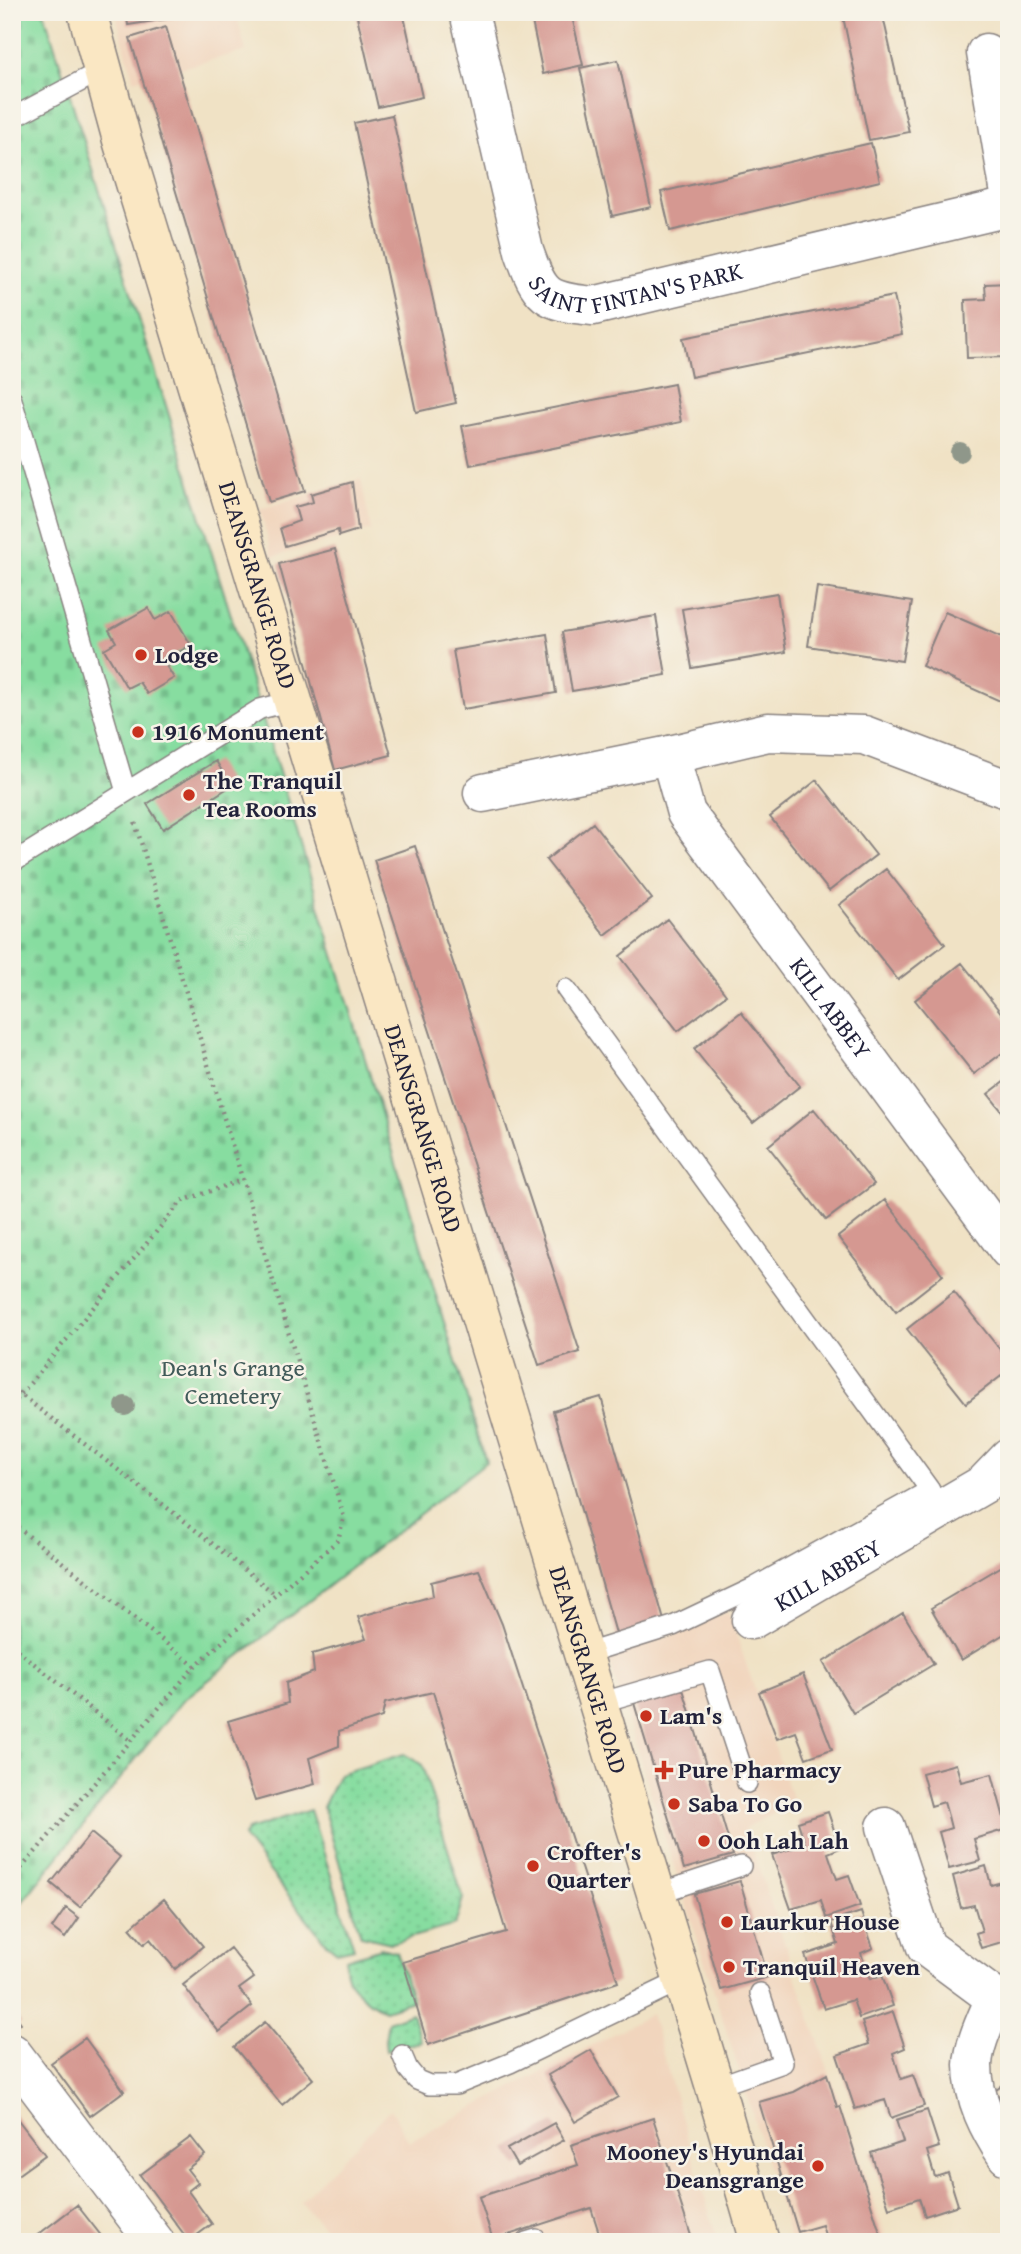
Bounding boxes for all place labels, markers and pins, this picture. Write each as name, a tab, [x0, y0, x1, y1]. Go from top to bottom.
place label: Lodge	[155, 637, 219, 672]
marker: Lodge	[133, 647, 149, 663]
place label: 1916 Monument	[152, 714, 324, 749]
marker: 1916 Monument	[130, 724, 146, 740]
place label: The Tranquil Tea Rooms	[203, 763, 342, 826]
marker: The Tranquil Tea Rooms	[181, 787, 197, 803]
place label: Lam's	[660, 1698, 722, 1733]
marker: Lam's	[638, 1708, 654, 1724]
place label: Pure Pharmacy	[678, 1752, 842, 1787]
marker: Pure Pharmacy	[656, 1762, 672, 1778]
place label: Saba To Go	[688, 1786, 802, 1821]
marker: Saba To Go	[666, 1796, 682, 1812]
place label: Ooh Lah Lah	[718, 1823, 849, 1858]
marker: Ooh Lah Lah	[696, 1833, 712, 1849]
place label: Crofter's Quarter	[547, 1834, 641, 1897]
marker: Crofter's Quarter	[525, 1858, 541, 1874]
place label: Laurkur House	[741, 1904, 900, 1939]
marker: Laurkur House	[719, 1914, 735, 1930]
place label: Tranquil Heaven	[743, 1949, 920, 1984]
marker: Tranquil Heaven	[721, 1959, 737, 1975]
place label: Mooney's Hyundai Deansgrange	[607, 2134, 804, 2197]
marker: Mooney's Hyundai Deansgrange	[810, 2158, 826, 2174]

